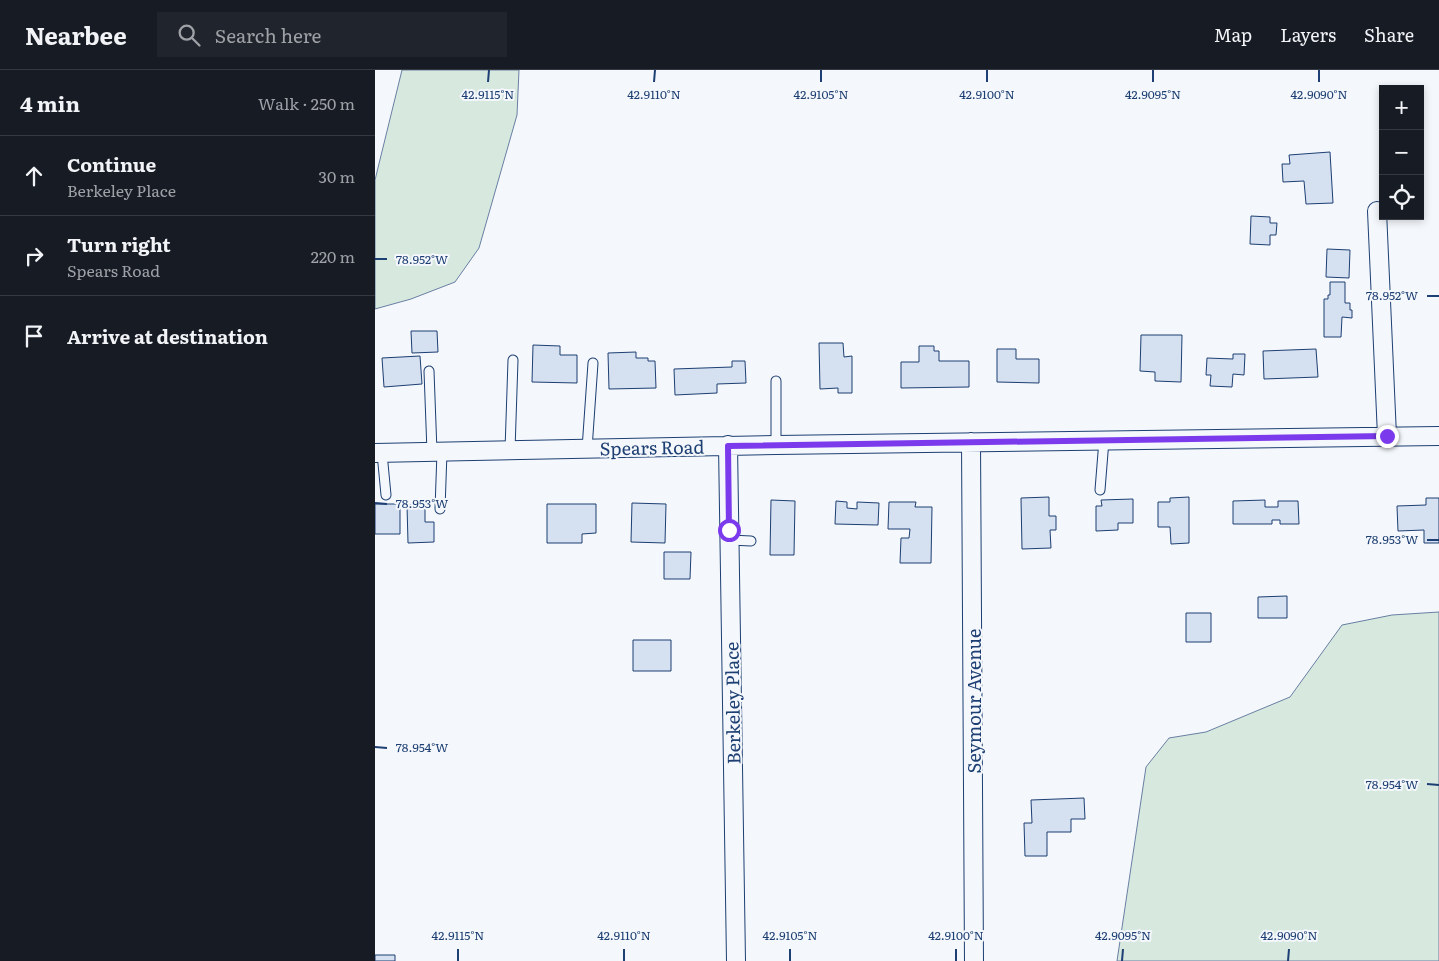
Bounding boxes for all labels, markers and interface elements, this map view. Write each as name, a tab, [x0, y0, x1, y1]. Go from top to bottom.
search box	[157, 12, 507, 57]
text: Nearbee	[25, 17, 127, 52]
icon: search	[175, 21, 203, 49]
text: Search here	[215, 21, 321, 49]
text: Map	[1214, 21, 1252, 48]
text: Layers	[1280, 21, 1336, 48]
text: Share	[1364, 21, 1414, 48]
text: 42.9115°N	[462, 85, 514, 103]
text: 42.9110°N	[627, 85, 681, 103]
text: 42.9105°N	[794, 85, 848, 103]
text: 42.9100°N	[959, 85, 1015, 103]
text: 42.9095°N	[1125, 85, 1181, 103]
text: 42.9090°N	[1290, 85, 1348, 103]
map controls	[1379, 85, 1424, 220]
button: +	[1379, 85, 1424, 130]
text: 4 min	[20, 87, 80, 118]
text: Walk · 250 m	[258, 91, 355, 115]
button: −	[1379, 130, 1424, 175]
text: Continue	[67, 150, 156, 178]
icon: ahead	[20, 162, 48, 190]
text: 30 m	[318, 164, 355, 188]
button: locate	[1379, 175, 1424, 220]
text: Berkeley Place	[67, 178, 176, 202]
text: Turn right	[67, 230, 171, 258]
icon: right	[20, 242, 48, 270]
text: 220 m	[311, 244, 355, 268]
text: 78.952°W	[396, 250, 448, 268]
text: Spears Road	[67, 258, 160, 282]
text: 78.952°W	[1366, 286, 1418, 304]
icon: arrive	[20, 322, 48, 350]
text: Arrive at destination	[67, 322, 268, 350]
route end	[1376, 425, 1399, 448]
street label: Spears Road	[599, 433, 705, 461]
text: 78.953°W	[396, 494, 448, 512]
route start	[718, 519, 741, 542]
text: 78.953°W	[1366, 530, 1418, 548]
street label: Seymour Avenue	[960, 629, 987, 773]
street label: Berkeley Place	[717, 641, 747, 765]
text: 78.954°W	[396, 738, 448, 756]
text: 78.954°W	[1366, 775, 1418, 793]
text: 42.9115°N	[432, 926, 484, 944]
text: 42.9110°N	[597, 926, 651, 944]
text: 42.9105°N	[763, 926, 817, 944]
text: 42.9100°N	[928, 926, 984, 944]
text: 42.9095°N	[1095, 926, 1151, 944]
text: 42.9090°N	[1260, 926, 1318, 944]

